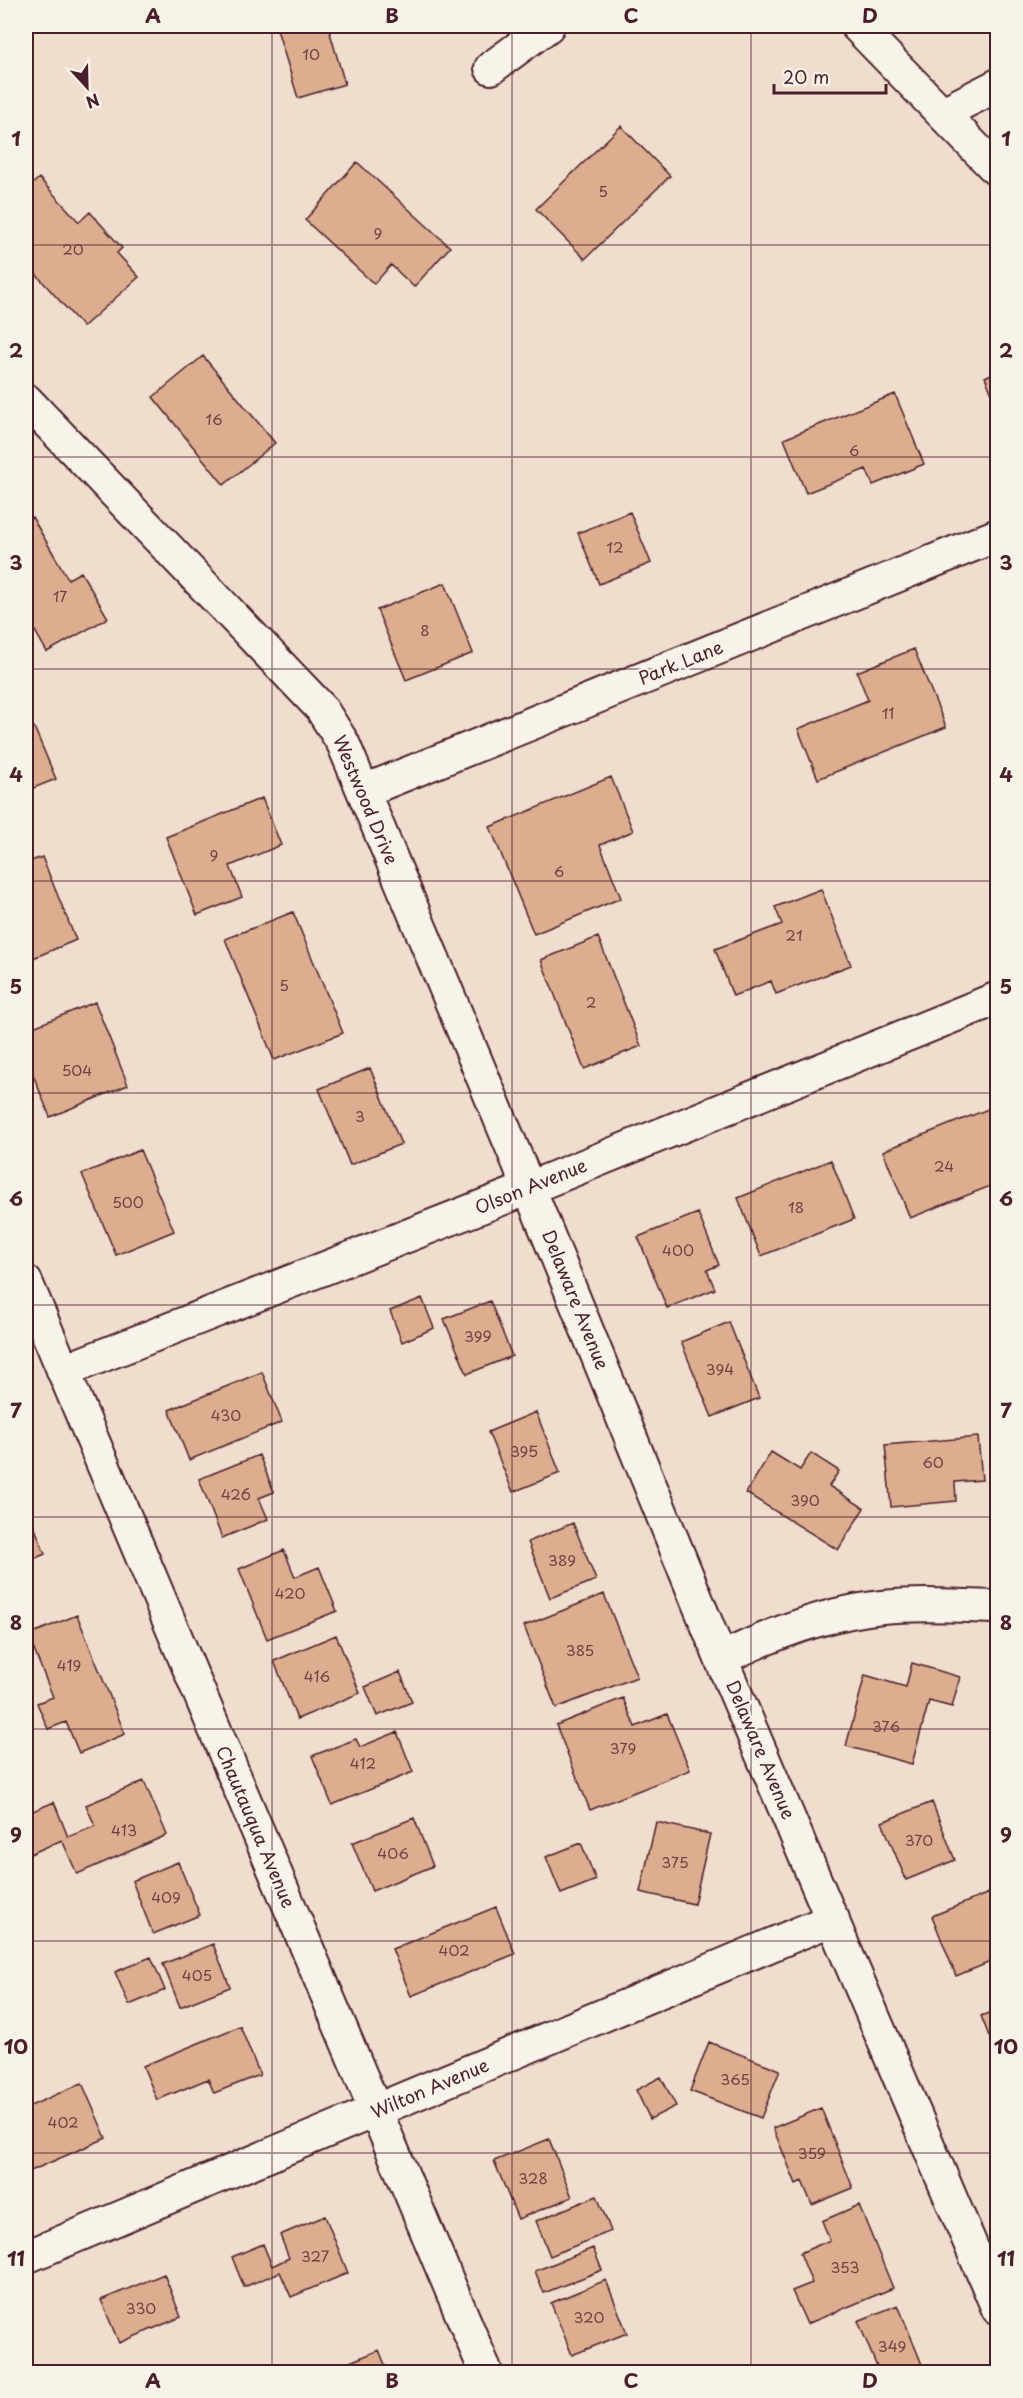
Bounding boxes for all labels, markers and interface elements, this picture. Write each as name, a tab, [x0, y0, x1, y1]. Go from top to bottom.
text: A	[145, 0, 161, 30]
text: B	[385, 0, 399, 30]
text: C	[623, 0, 639, 30]
text: D	[862, 0, 878, 30]
house number: 10	[302, 42, 320, 65]
north arrow	[57, 57, 117, 117]
scale bar	[774, 57, 886, 95]
text: 20 m	[783, 63, 829, 90]
text: N	[83, 88, 103, 115]
text: 1	[11, 123, 21, 153]
text: 1	[1001, 123, 1011, 153]
house number: 5	[598, 179, 608, 202]
house number: 9	[374, 221, 382, 244]
house number: 20	[62, 237, 84, 260]
text: 2	[9, 335, 23, 365]
text: 2	[999, 335, 1013, 365]
house number: 16	[205, 407, 223, 430]
house number: 6	[849, 438, 859, 461]
house number: 12	[606, 535, 624, 558]
text: 3	[9, 547, 23, 577]
text: 3	[999, 547, 1013, 577]
house number: 17	[53, 584, 67, 607]
house number: 8	[420, 618, 430, 641]
street label: Park Lane	[634, 632, 727, 691]
house number: 11	[882, 701, 894, 724]
street label: Westwood Drive	[327, 730, 406, 868]
text: 4	[9, 759, 23, 789]
text: 4	[999, 759, 1013, 789]
house number: 9	[210, 843, 218, 866]
house number: 6	[554, 859, 564, 882]
house number: 21	[785, 923, 803, 946]
text: 5	[10, 971, 22, 1001]
text: 5	[1000, 971, 1012, 1001]
house number: 5	[279, 973, 289, 996]
house number: 2	[586, 990, 596, 1013]
house number: 504	[62, 1058, 92, 1081]
house number: 3	[355, 1104, 365, 1127]
street label: Olson Avenue	[470, 1151, 591, 1220]
house number: 24	[934, 1154, 954, 1177]
text: 6	[9, 1183, 23, 1213]
text: 6	[999, 1183, 1013, 1213]
house number: 500	[112, 1190, 144, 1213]
house number: 18	[788, 1195, 804, 1218]
street label: Delaware Avenue	[536, 1226, 617, 1374]
house number: 400	[662, 1238, 694, 1261]
house number: 399	[464, 1324, 492, 1347]
house number: 394	[706, 1357, 734, 1380]
text: 7	[10, 1395, 22, 1425]
text: 7	[1000, 1395, 1012, 1425]
house number: 430	[211, 1403, 241, 1426]
house number: 395	[510, 1439, 538, 1462]
house number: 60	[922, 1450, 944, 1473]
house number: 426	[221, 1482, 251, 1505]
house number: 390	[790, 1488, 820, 1511]
house number: 389	[548, 1548, 576, 1571]
house number: 420	[275, 1581, 305, 1604]
text: 8	[10, 1607, 22, 1637]
text: 8	[1000, 1607, 1012, 1637]
house number: 385	[566, 1638, 594, 1661]
house number: 419	[57, 1653, 81, 1676]
house number: 416	[304, 1664, 330, 1687]
street label: Delaware Avenue	[720, 1676, 803, 1823]
house number: 376	[872, 1714, 900, 1737]
house number: 379	[610, 1736, 636, 1759]
street label: Chautauqua Avenue	[210, 1741, 303, 1912]
house number: 412	[350, 1751, 376, 1774]
house number: 413	[111, 1818, 137, 1841]
text: 9	[10, 1819, 22, 1849]
text: 9	[1000, 1819, 1012, 1849]
house number: 370	[905, 1828, 933, 1851]
house number: 406	[377, 1841, 409, 1864]
house number: 375	[661, 1850, 689, 1873]
house number: 409	[151, 1885, 181, 1908]
house number: 402	[438, 1938, 470, 1961]
house number: 405	[182, 1963, 212, 1986]
text: 10	[4, 2031, 28, 2061]
text: 10	[994, 2031, 1018, 2061]
street label: Wilton Avenue	[366, 2051, 493, 2125]
house number: 365	[720, 2067, 750, 2090]
house number: 402	[47, 2110, 79, 2133]
house number: 359	[798, 2141, 826, 2164]
house number: 328	[518, 2166, 548, 2189]
text: 11	[7, 2243, 25, 2273]
text: 11	[997, 2243, 1015, 2273]
house number: 327	[301, 2244, 330, 2267]
house number: 353	[830, 2255, 860, 2278]
house number: 330	[126, 2296, 156, 2319]
house number: 320	[574, 2305, 605, 2328]
house number: 349	[878, 2334, 906, 2357]
text: A	[145, 2365, 161, 2395]
text: B	[385, 2365, 399, 2395]
text: C	[623, 2365, 639, 2395]
text: D	[862, 2365, 878, 2395]

